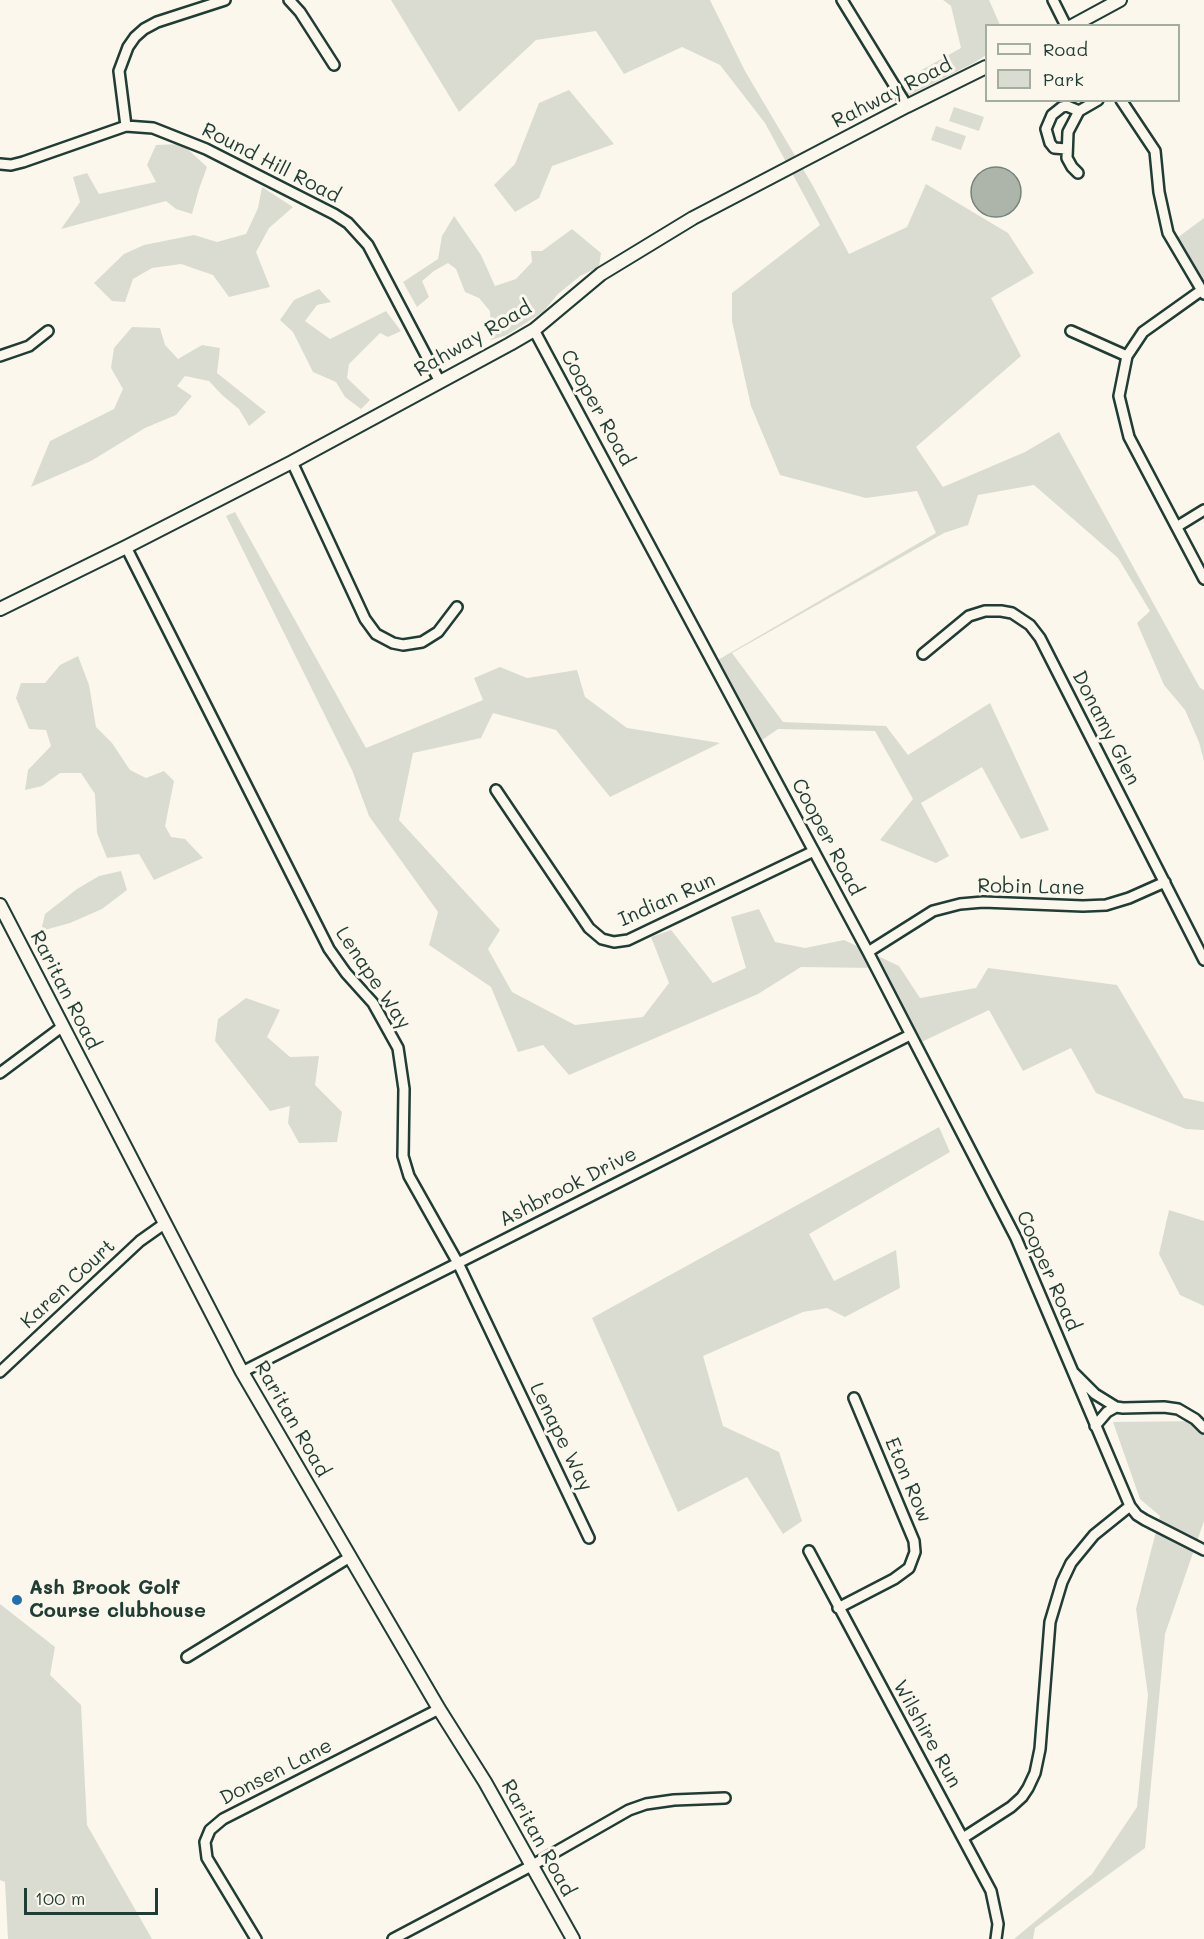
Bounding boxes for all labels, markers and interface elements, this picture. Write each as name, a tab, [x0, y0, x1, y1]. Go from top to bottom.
legend	[985, 24, 1180, 102]
text: Road	[1043, 37, 1088, 61]
street label: Rahway Road	[828, 53, 956, 133]
text: Park	[1043, 67, 1084, 91]
street label: Round Hill Road	[198, 118, 344, 208]
street label: Rahway Road	[410, 296, 536, 382]
street label: Cooper Road	[555, 346, 639, 470]
street label: Donamy Glen	[1067, 667, 1145, 789]
street label: Cooper Road	[786, 774, 868, 900]
street label: Indian Run	[615, 868, 719, 932]
street label: Robin Lane	[977, 874, 1085, 900]
street label: Lenape Way	[330, 922, 416, 1034]
street label: Raritan Road	[25, 927, 105, 1053]
street label: Ashbrook Drive	[495, 1142, 641, 1232]
street label: Cooper Road	[1011, 1207, 1085, 1335]
street label: Karen Court	[16, 1234, 120, 1334]
street label: Raritan Road	[249, 1357, 335, 1481]
street label: Lenape Way	[524, 1379, 598, 1495]
street label: Eton Row	[879, 1434, 937, 1526]
place label: Ash Brook Golf Course clubhouse	[29, 1576, 206, 1623]
marker: Ash Brook Golf Course clubhouse	[10, 1593, 24, 1607]
street label: Wilshire Run	[888, 1676, 966, 1792]
street label: Donsen Lane	[216, 1733, 336, 1811]
street label: Raritan Road	[496, 1775, 580, 1901]
scale bar	[27, 1876, 160, 1914]
text: 100 m	[35, 1886, 85, 1910]

